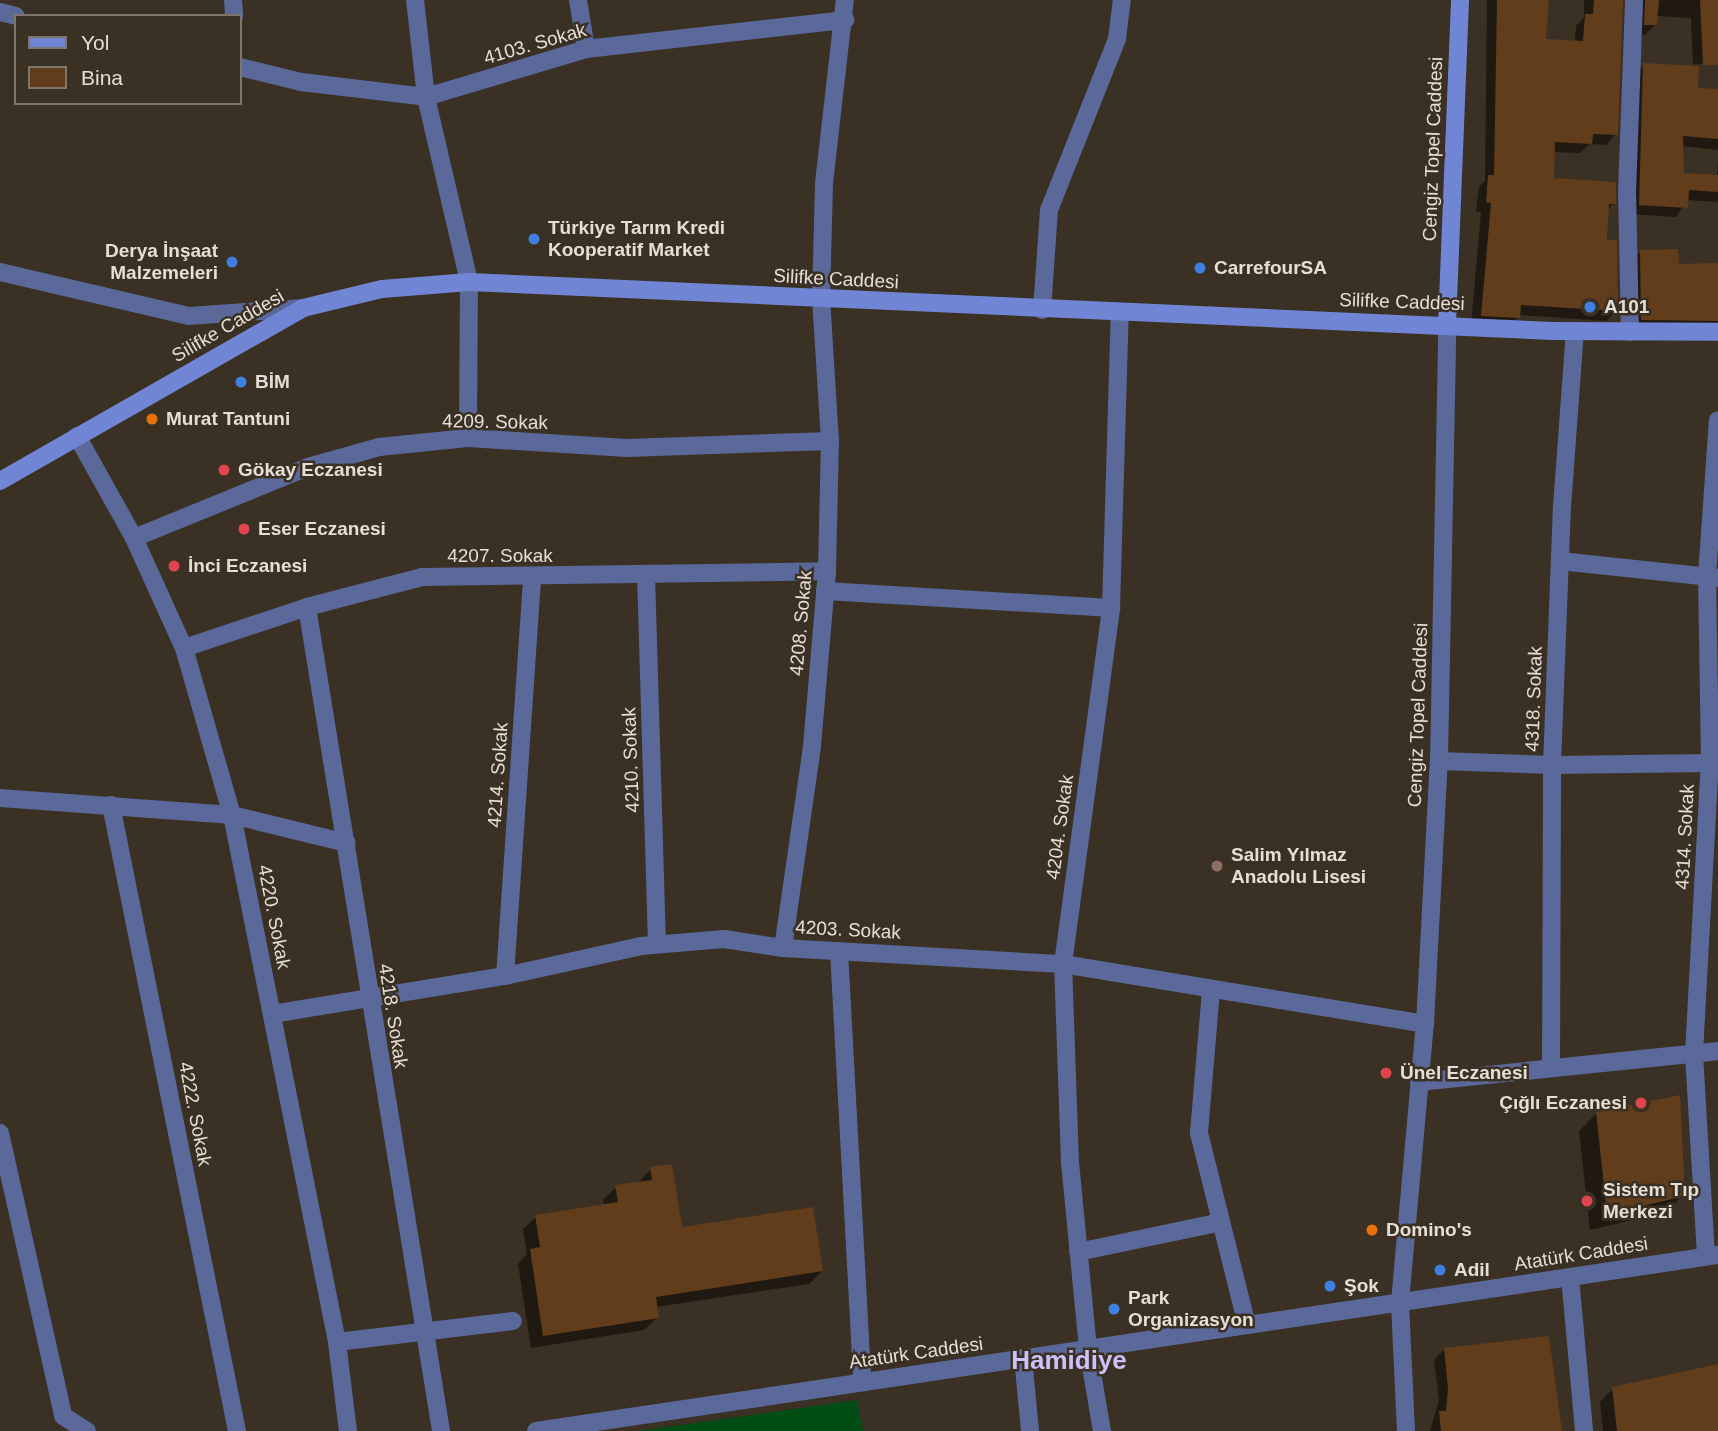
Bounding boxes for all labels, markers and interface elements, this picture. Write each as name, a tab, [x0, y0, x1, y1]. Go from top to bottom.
legend	[14, 14, 242, 105]
street label: 4103. Sokak	[481, 18, 589, 70]
text: Yol	[81, 31, 109, 54]
street label: Cengiz Topel Caddesi	[1418, 56, 1448, 242]
text: Bina	[81, 66, 123, 89]
place label: Türkiye Tarım Kredi Kooperatif Market	[548, 217, 725, 261]
marker: Türkiye Tarım Kredi Kooperatif Market	[526, 231, 542, 247]
place label: Derya İnşaat Malzemeleri	[105, 240, 218, 284]
marker: Derya İnşaat Malzemeleri	[224, 254, 240, 270]
place label: CarrefourSA	[1214, 257, 1327, 279]
marker: CarrefourSA	[1192, 260, 1208, 276]
street label: Silifke Caddesi	[773, 264, 899, 294]
street label: Silifke Caddesi	[168, 285, 288, 367]
street label: Silifke Caddesi	[1339, 288, 1465, 316]
place label: A101	[1604, 296, 1649, 318]
marker: A101	[1582, 299, 1598, 315]
place label: BİM	[255, 371, 290, 393]
marker: BİM	[233, 374, 249, 390]
place label: Murat Tantuni	[166, 408, 290, 430]
street label: 4209. Sokak	[442, 410, 548, 434]
marker: Murat Tantuni	[144, 411, 160, 427]
place label: Gökay Eczanesi	[238, 459, 383, 481]
marker: Gökay Eczanesi	[216, 462, 232, 478]
place label: Eser Eczanesi	[258, 518, 386, 540]
marker: Eser Eczanesi	[236, 521, 252, 537]
street label: 4207. Sokak	[447, 545, 553, 567]
place label: İnci Eczanesi	[188, 555, 307, 577]
marker: İnci Eczanesi	[166, 558, 182, 574]
street label: 4208. Sokak	[785, 569, 817, 677]
street label: Cengiz Topel Caddesi	[1403, 622, 1433, 808]
street label: 4318. Sokak	[1521, 646, 1547, 752]
street label: 4210. Sokak	[618, 707, 644, 813]
street label: 4214. Sokak	[483, 722, 513, 828]
street label: 4204. Sokak	[1041, 773, 1079, 881]
street label: 4314. Sokak	[1671, 784, 1699, 890]
place label: Salim Yılmaz Anadolu Lisesi	[1231, 844, 1366, 888]
marker: Salim Yılmaz Anadolu Lisesi	[1209, 858, 1225, 874]
street label: 4220. Sokak	[253, 863, 295, 971]
street label: 4203. Sokak	[795, 916, 901, 944]
street label: 4218. Sokak	[373, 962, 413, 1070]
street label: 4222. Sokak	[174, 1060, 216, 1168]
place label: Ünel Eczanesi	[1400, 1062, 1528, 1084]
marker: Ünel Eczanesi	[1378, 1065, 1394, 1081]
place label: Çığlı Eczanesi	[1499, 1092, 1627, 1114]
marker: Çığlı Eczanesi	[1633, 1095, 1649, 1111]
place label: Sistem Tıp Merkezi	[1603, 1179, 1699, 1223]
marker: Sistem Tıp Merkezi	[1577, 1191, 1597, 1211]
place label: Domino's	[1386, 1219, 1472, 1241]
marker: Domino's	[1364, 1222, 1380, 1238]
street label: Atatürk Caddesi	[1512, 1232, 1650, 1276]
place label: Adil	[1454, 1259, 1490, 1281]
marker: Adil	[1432, 1262, 1448, 1278]
place label: Şok	[1344, 1275, 1379, 1297]
marker: Şok	[1322, 1278, 1338, 1294]
place label: Park Organizasyon	[1128, 1287, 1254, 1331]
marker: Park Organizasyon	[1106, 1301, 1122, 1317]
street label: Atatürk Caddesi	[847, 1332, 985, 1374]
district label: Hamidiye	[1011, 1345, 1127, 1377]

